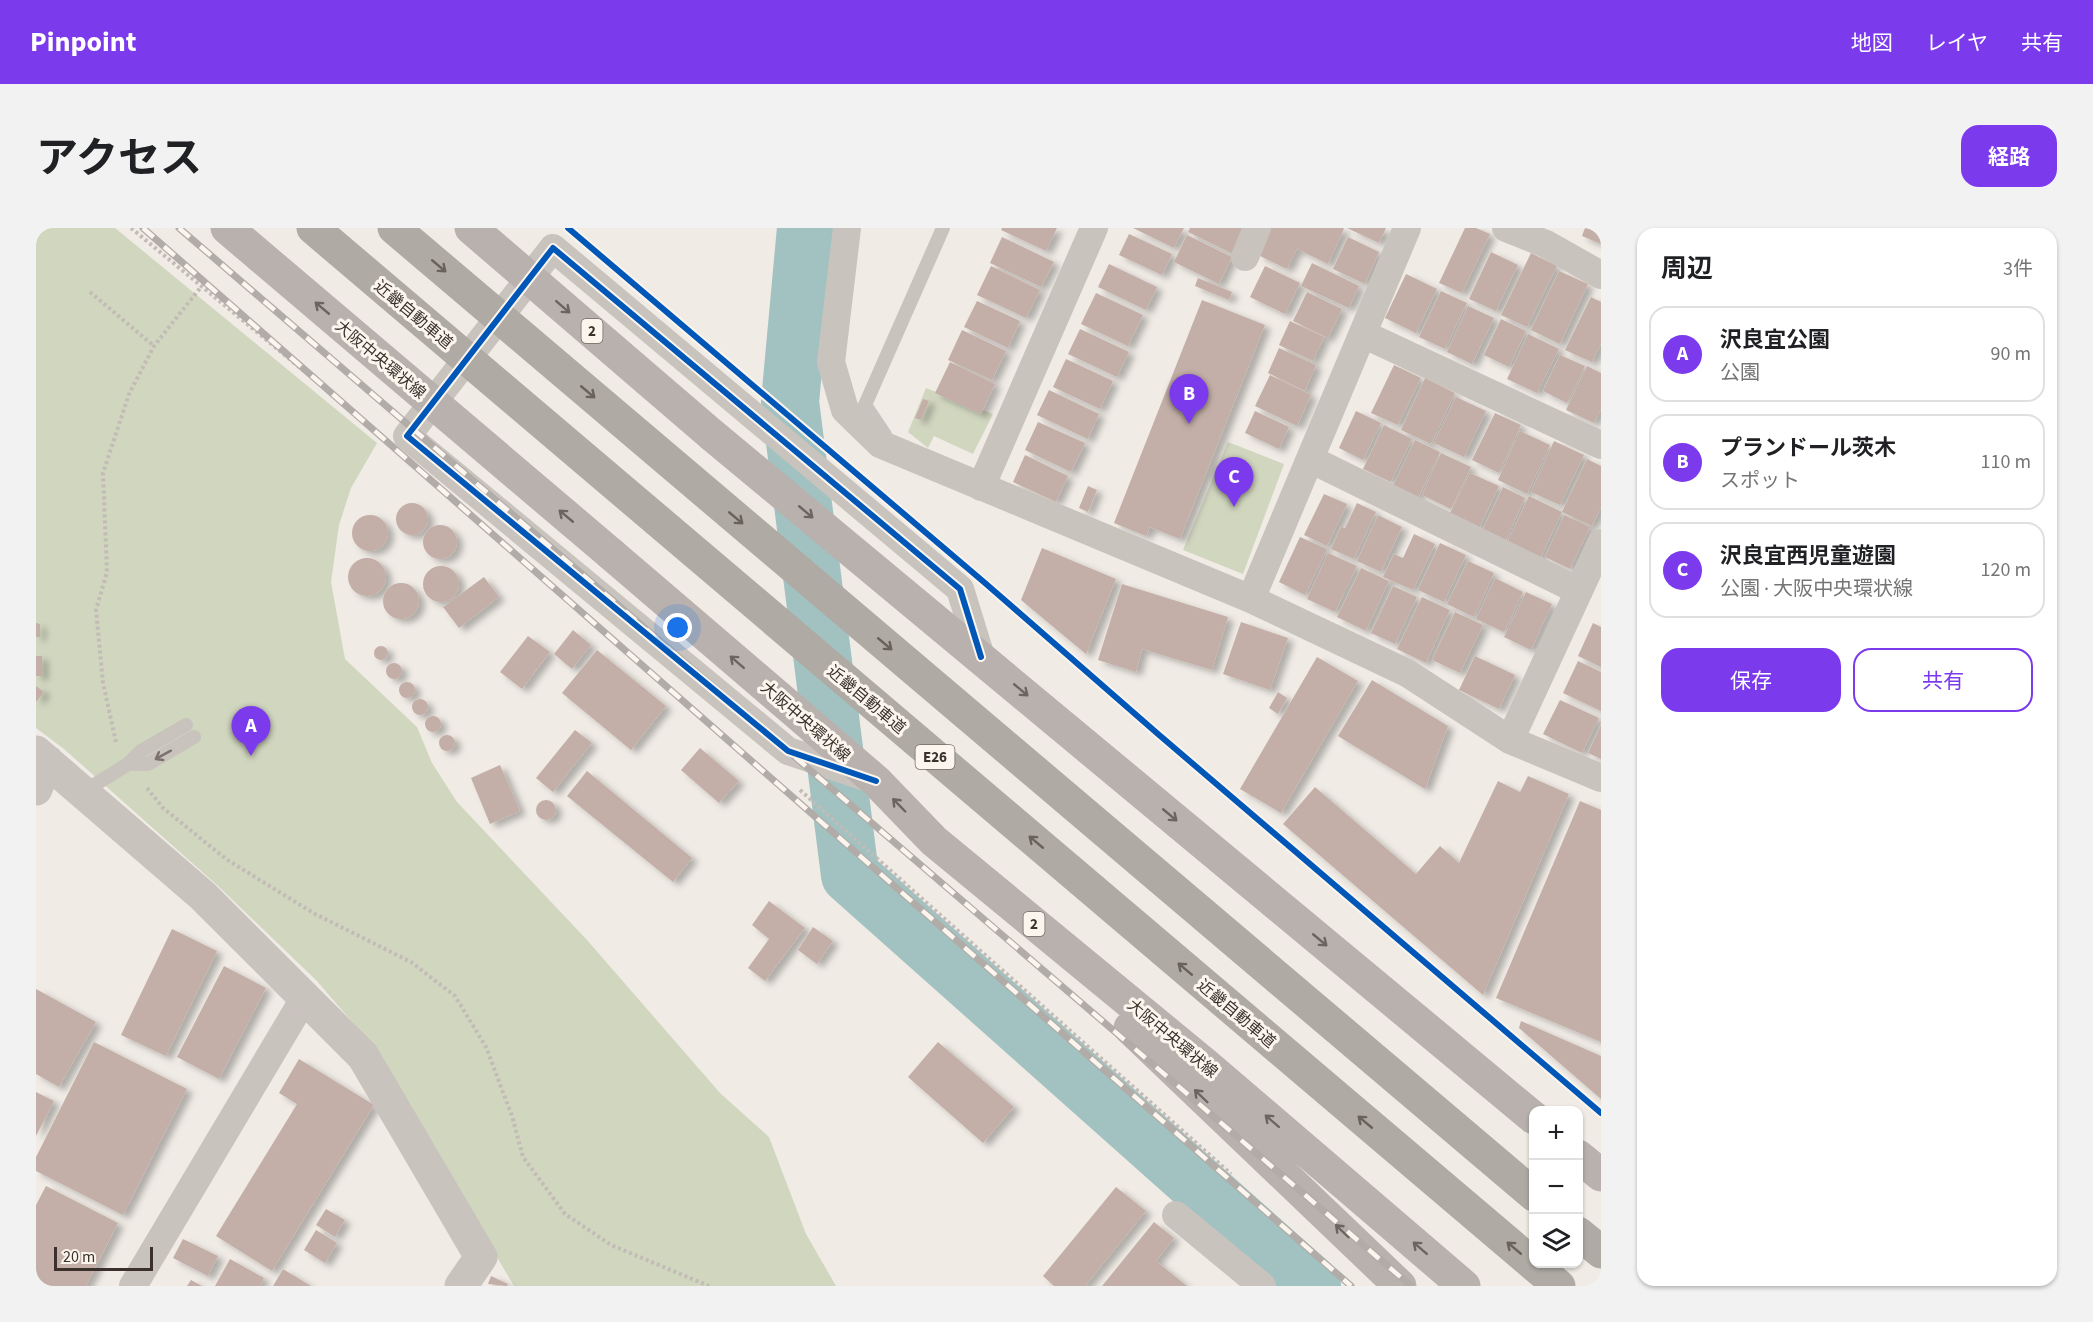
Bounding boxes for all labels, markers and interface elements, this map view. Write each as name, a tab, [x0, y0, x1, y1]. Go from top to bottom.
text: Pinpoint	[30, 22, 137, 62]
text: 地図	[1851, 28, 1893, 58]
text: レイヤ	[1926, 28, 1988, 58]
text: 共有	[2021, 28, 2063, 58]
button: 経路	[1961, 125, 2057, 187]
text: アクセス	[36, 129, 202, 189]
text: 周辺	[1661, 250, 1713, 287]
text: 3件	[2003, 255, 2033, 283]
one-way arrow	[431, 259, 446, 273]
street label: 近畿自動車道	[370, 275, 457, 354]
one-way arrow	[555, 300, 570, 314]
one-way arrow	[314, 302, 330, 315]
street label: 大阪中央環状線	[330, 315, 430, 404]
road number: 2	[582, 319, 602, 343]
text: 沢良宜公園	[1720, 324, 1830, 356]
text: A	[1677, 340, 1688, 368]
text: 90 m	[1991, 340, 2031, 368]
text: 公園	[1720, 359, 1760, 387]
pin: B	[1170, 374, 1208, 424]
one-way arrow	[580, 385, 595, 399]
text: プランドール茨木	[1720, 432, 1896, 464]
text: B	[1676, 448, 1689, 476]
text: 110 m	[1981, 448, 2031, 476]
pin: C	[1214, 458, 1254, 507]
text: スポット	[1720, 467, 1800, 495]
one-way arrow	[798, 505, 813, 519]
one-way arrow	[559, 509, 574, 523]
one-way arrow	[728, 511, 743, 525]
text: 沢良宜西児童遊園	[1720, 540, 1896, 572]
text: C	[1677, 556, 1688, 584]
text: 120 m	[1981, 556, 2031, 584]
text: 公園 · 大阪中央環状線	[1720, 575, 1913, 603]
your location	[663, 613, 692, 642]
one-way arrow	[877, 637, 892, 651]
button: 保存	[1661, 648, 1841, 712]
button: 共有	[1853, 648, 2033, 712]
one-way arrow	[730, 655, 745, 669]
street label: 近畿自動車道	[823, 660, 910, 739]
street label: 大阪中央環状線	[756, 677, 855, 767]
one-way arrow	[1013, 684, 1029, 697]
pin: A	[232, 706, 270, 756]
road number: E26	[916, 745, 954, 769]
one-way arrow	[154, 750, 172, 761]
one-way arrow	[892, 797, 906, 812]
one-way arrow	[1162, 808, 1177, 822]
one-way arrow	[1028, 836, 1044, 849]
road number: 2	[1024, 912, 1044, 936]
one-way arrow	[1312, 933, 1327, 947]
one-way arrow	[1177, 962, 1193, 975]
street label: 近畿自動車道	[1193, 974, 1280, 1053]
street label: 大阪中央環状線	[1122, 994, 1222, 1083]
one-way arrow	[1194, 1089, 1209, 1104]
map controls	[1529, 1106, 1583, 1268]
button: +	[1529, 1106, 1583, 1160]
one-way arrow	[1264, 1114, 1279, 1128]
one-way arrow	[1358, 1115, 1373, 1129]
button: −	[1529, 1160, 1583, 1214]
button: layers	[1529, 1214, 1583, 1268]
one-way arrow	[1335, 1224, 1350, 1238]
one-way arrow	[1413, 1241, 1428, 1255]
one-way arrow	[1507, 1241, 1522, 1255]
scale bar	[54, 1244, 153, 1272]
text: 20 m	[63, 1246, 95, 1268]

